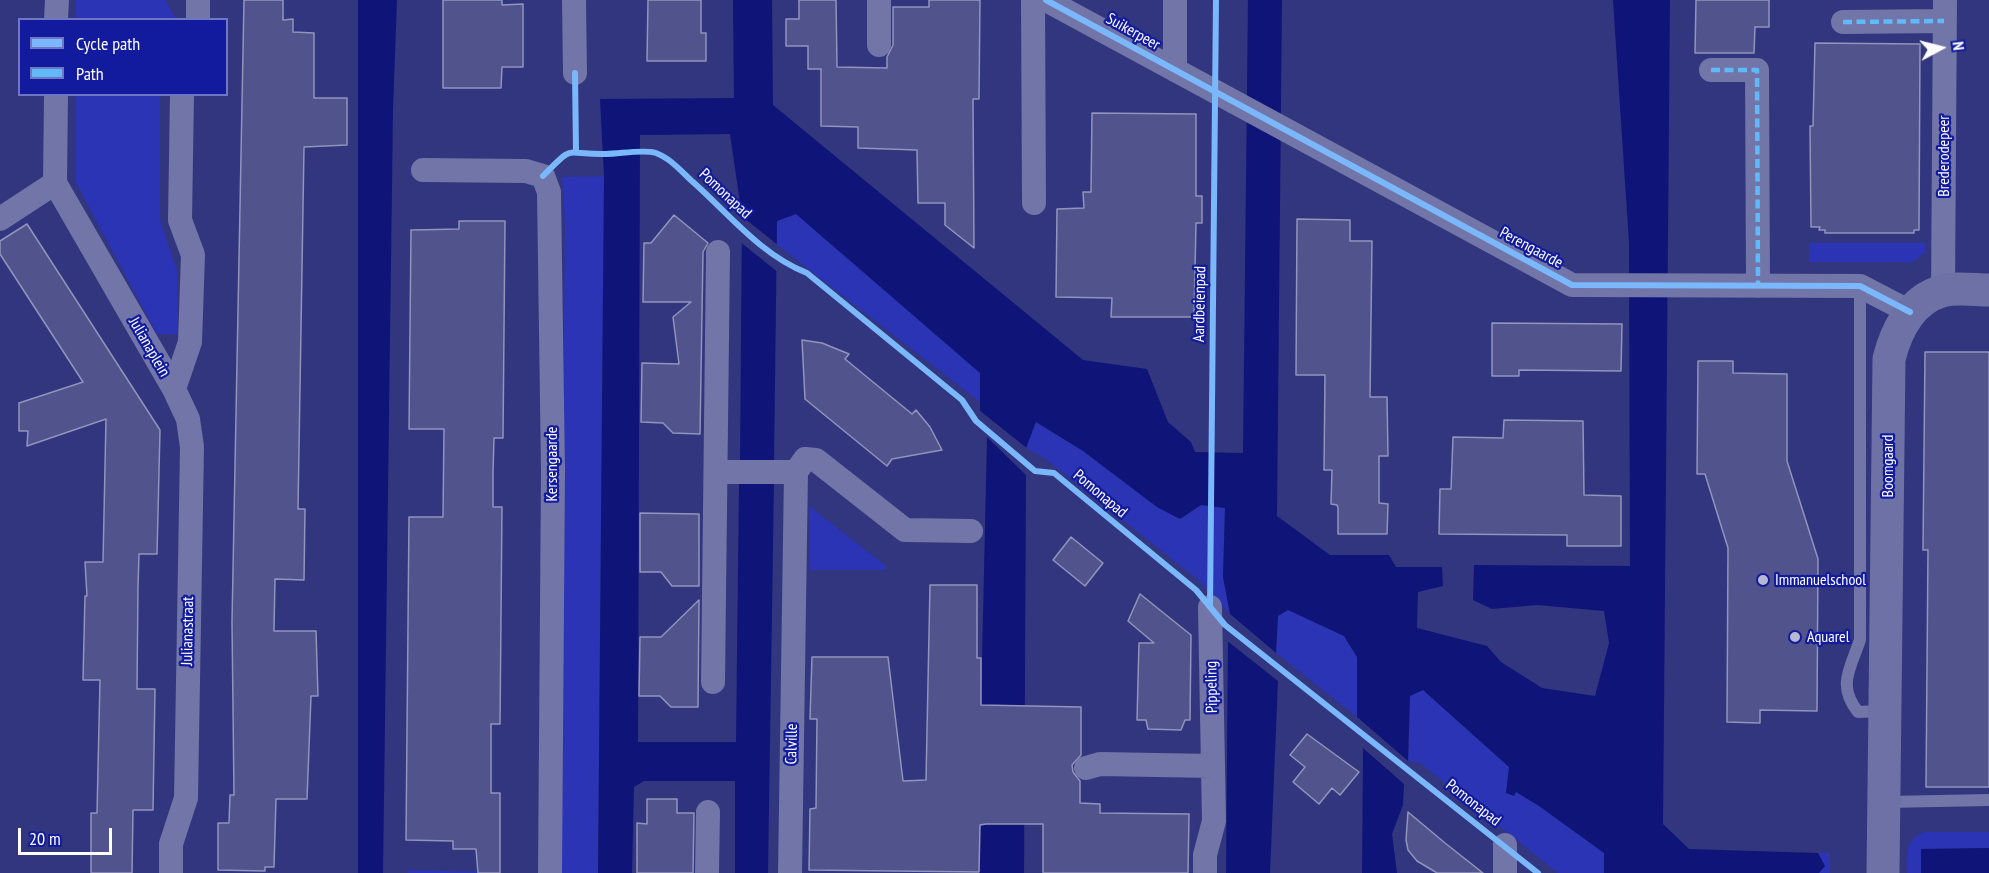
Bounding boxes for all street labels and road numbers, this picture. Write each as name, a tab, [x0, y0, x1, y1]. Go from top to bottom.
street label: Suikerpeer	[1103, 9, 1163, 55]
street label: Brederodepeer	[1934, 115, 1954, 197]
street label: Pomonapad	[695, 165, 755, 223]
street label: Perengaarde	[1496, 223, 1566, 273]
street label: Aardbeienpad	[1190, 266, 1210, 342]
street label: Julianaplein	[124, 314, 174, 380]
street label: Kersengaarde	[542, 427, 562, 501]
street label: Boomgaard	[1878, 435, 1898, 497]
street label: Pomonapad	[1069, 466, 1131, 522]
street label: Julianastraat	[178, 596, 198, 666]
street label: Pippeling	[1202, 661, 1222, 713]
street label: Calville	[782, 723, 802, 765]
street label: Pomonapad	[1442, 776, 1504, 830]

